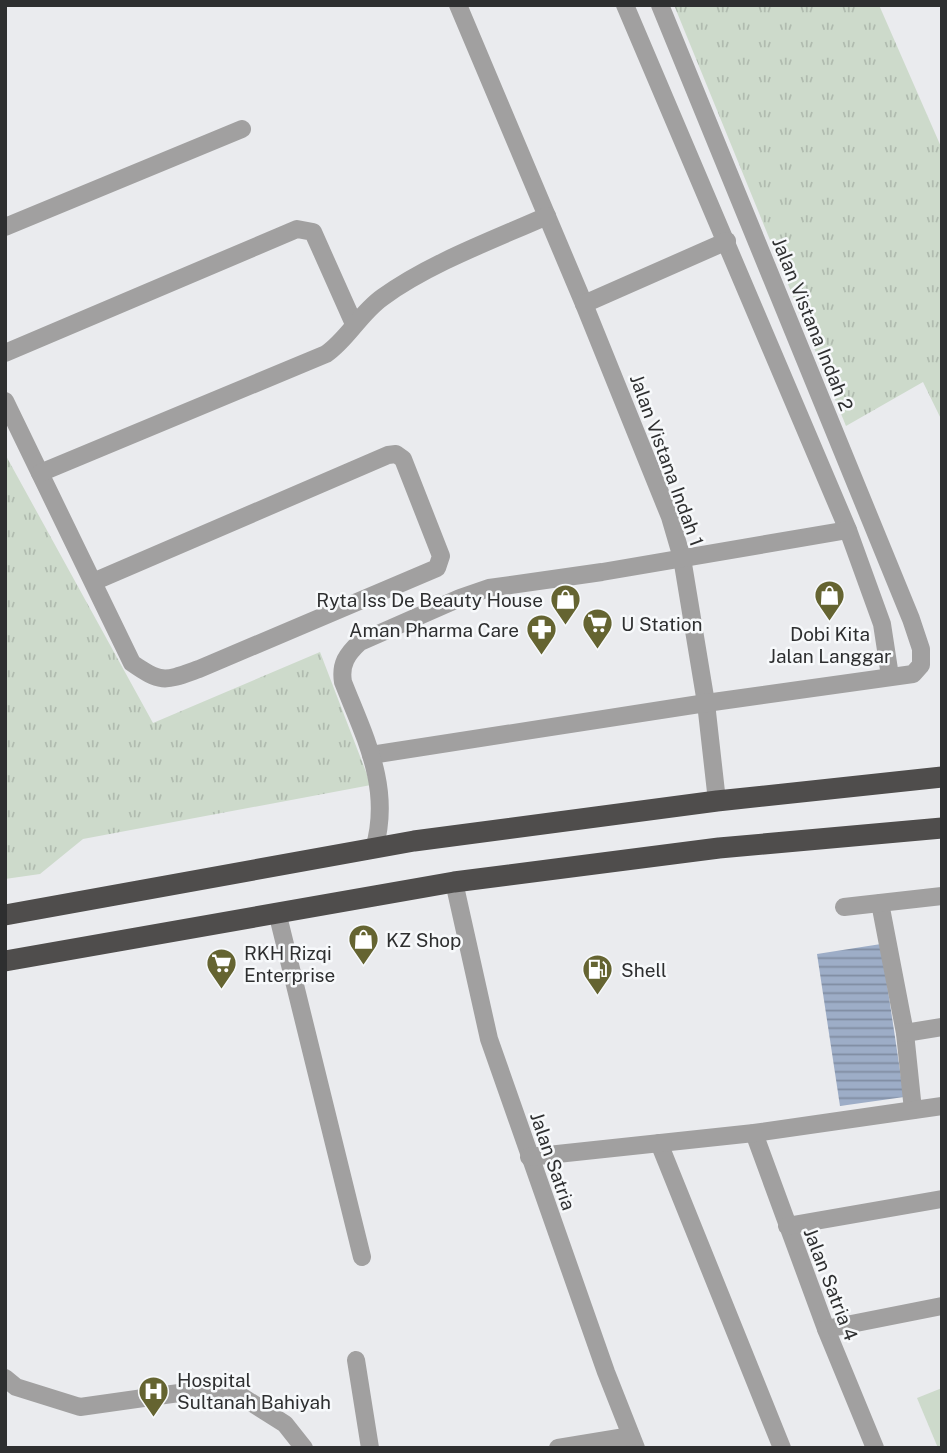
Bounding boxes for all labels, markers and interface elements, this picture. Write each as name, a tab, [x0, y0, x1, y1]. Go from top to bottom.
street label: Jalan Vistana Indah 2	[768, 234, 858, 414]
street label: Jalan Vistana Indah 1	[626, 371, 708, 549]
shop icon: Dobi Kita Jalan Langgar	[813, 578, 847, 622]
shop icon: Ryta Iss De Beauty House	[549, 583, 583, 627]
place label: Ryta Iss De Beauty House	[316, 589, 543, 611]
supermarket icon: U Station	[581, 607, 615, 651]
pharmacy icon: Aman Pharma Care	[525, 613, 559, 657]
place label: U Station	[621, 613, 703, 635]
place label: Aman Pharma Care	[349, 619, 519, 641]
place label: Dobi Kita Jalan Langgar	[769, 623, 891, 667]
shop icon: KZ Shop	[346, 923, 380, 967]
place label: KZ Shop	[386, 929, 461, 951]
place label: RKH Rizqi Enterprise	[244, 942, 335, 986]
supermarket icon: RKH Rizqi Enterprise	[204, 947, 238, 991]
fuel station icon: Shell	[581, 953, 615, 997]
place label: Shell	[621, 959, 667, 981]
street label: Jalan Satria	[526, 1109, 580, 1213]
street label: Jalan Satria 4	[799, 1225, 863, 1344]
place label: Hospital Sultanah Bahiyah	[177, 1369, 331, 1413]
hospital icon: Hospital Sultanah Bahiyah	[137, 1374, 171, 1418]

